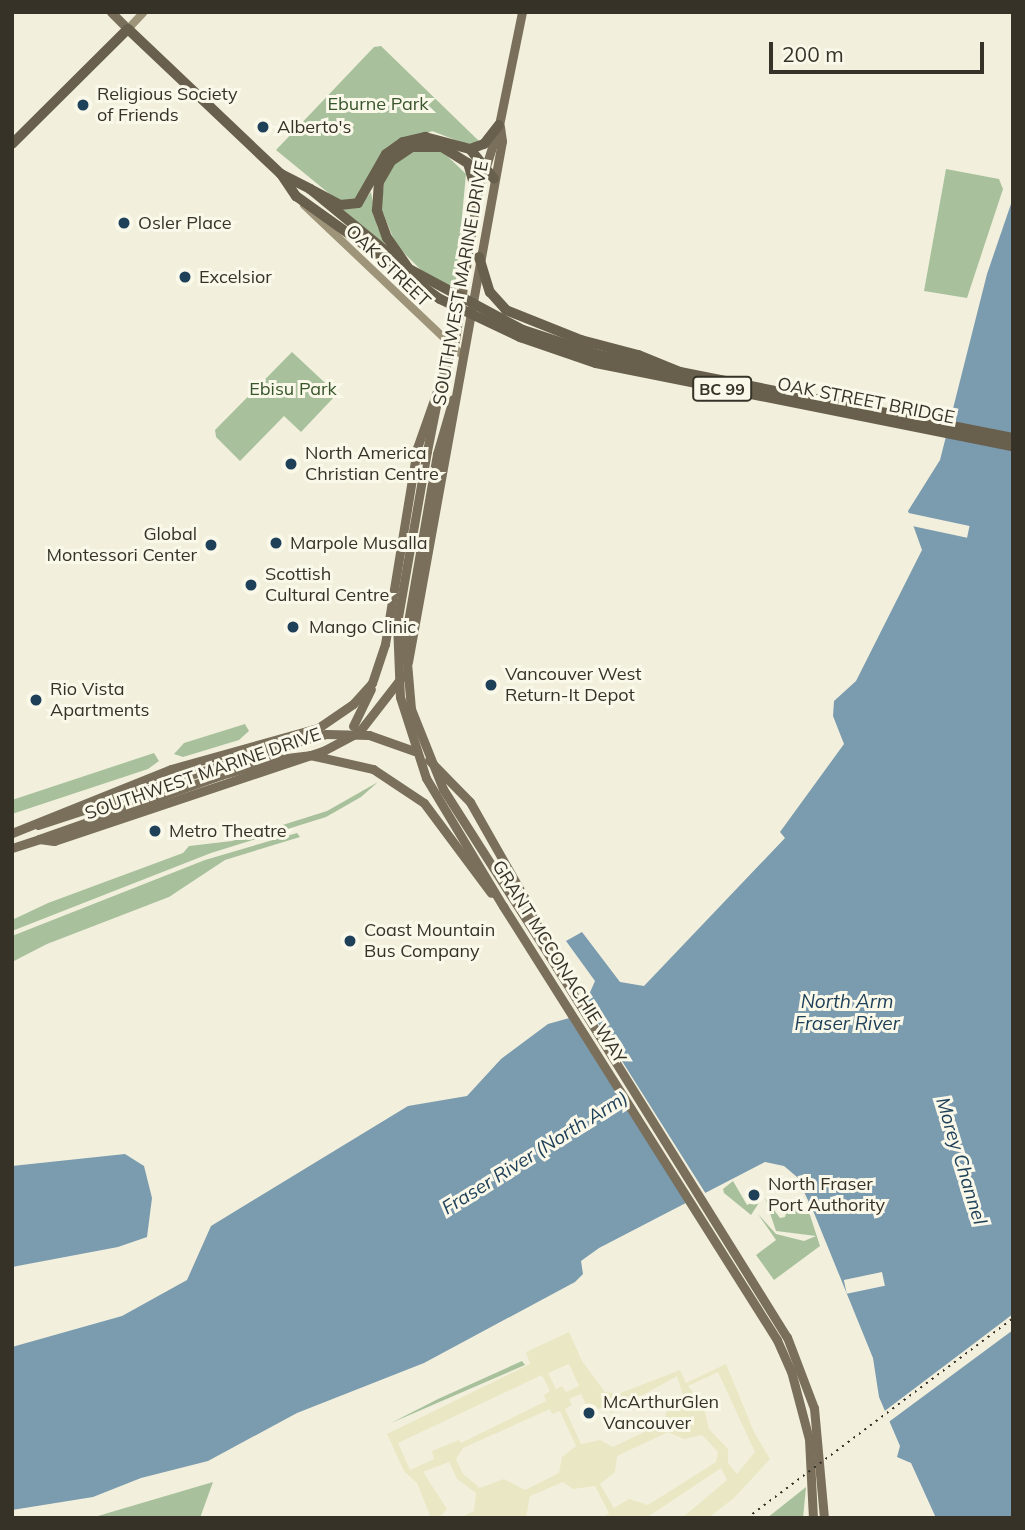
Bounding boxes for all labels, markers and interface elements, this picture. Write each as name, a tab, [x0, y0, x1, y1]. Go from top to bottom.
scale bar	[773, 28, 988, 72]
text: 200 m	[782, 41, 844, 67]
place label: Religious Society of Friends	[97, 84, 237, 126]
park label: Eburne Park	[327, 93, 429, 115]
marker: Religious Society of Friends	[75, 97, 91, 113]
place label: Alberto's	[277, 116, 352, 138]
marker: Alberto's	[255, 119, 271, 135]
street label: SOUTHWEST MARINE DRIVE	[429, 159, 493, 407]
place label: Osler Place	[138, 212, 231, 234]
marker: Osler Place	[116, 215, 132, 231]
street label: OAK STREET	[341, 220, 435, 312]
place label: Excelsior	[199, 266, 272, 288]
marker: Excelsior	[177, 269, 193, 285]
street label: OAK STREET BRIDGE	[775, 373, 957, 429]
road number: BC 99	[690, 376, 754, 402]
park label: Ebisu Park	[249, 378, 337, 400]
place label: North America Christian Centre	[305, 443, 439, 486]
marker: North America Christian Centre	[283, 456, 299, 472]
place label: Global Montessori Center	[47, 524, 197, 566]
place label: Marpole Musalla	[290, 532, 428, 554]
marker: Marpole Musalla	[268, 535, 284, 551]
marker: Global Montessori Center	[203, 537, 219, 553]
place label: Scottish Cultural Centre	[265, 564, 389, 606]
marker: Scottish Cultural Centre	[243, 577, 259, 593]
place label: Mango Clinic	[309, 616, 416, 638]
marker: Mango Clinic	[283, 617, 303, 637]
place label: Vancouver West Return-It Depot	[505, 664, 642, 706]
marker: Vancouver West Return-It Depot	[483, 677, 499, 693]
place label: Rio Vista Apartments	[50, 679, 150, 722]
marker: Rio Vista Apartments	[28, 692, 44, 708]
street label: SOUTHWEST MARINE DRIVE	[82, 723, 324, 825]
place label: Metro Theatre	[169, 820, 286, 842]
marker: Metro Theatre	[147, 823, 163, 839]
street label: GRANT MCCONACHIE WAY	[487, 856, 631, 1068]
place label: Coast Mountain Bus Company	[364, 920, 495, 962]
marker: Coast Mountain Bus Company	[342, 933, 358, 949]
water label: North Arm Fraser River	[794, 991, 900, 1035]
water label: Fraser River (North Arm)	[438, 1086, 632, 1220]
water label: Morey Channel	[931, 1095, 991, 1227]
place label: North Fraser Port Authority	[768, 1174, 885, 1216]
marker: North Fraser Port Authority	[746, 1187, 762, 1203]
place label: McArthurGlen Vancouver	[603, 1392, 719, 1434]
marker: McArthurGlen Vancouver	[581, 1405, 597, 1421]

